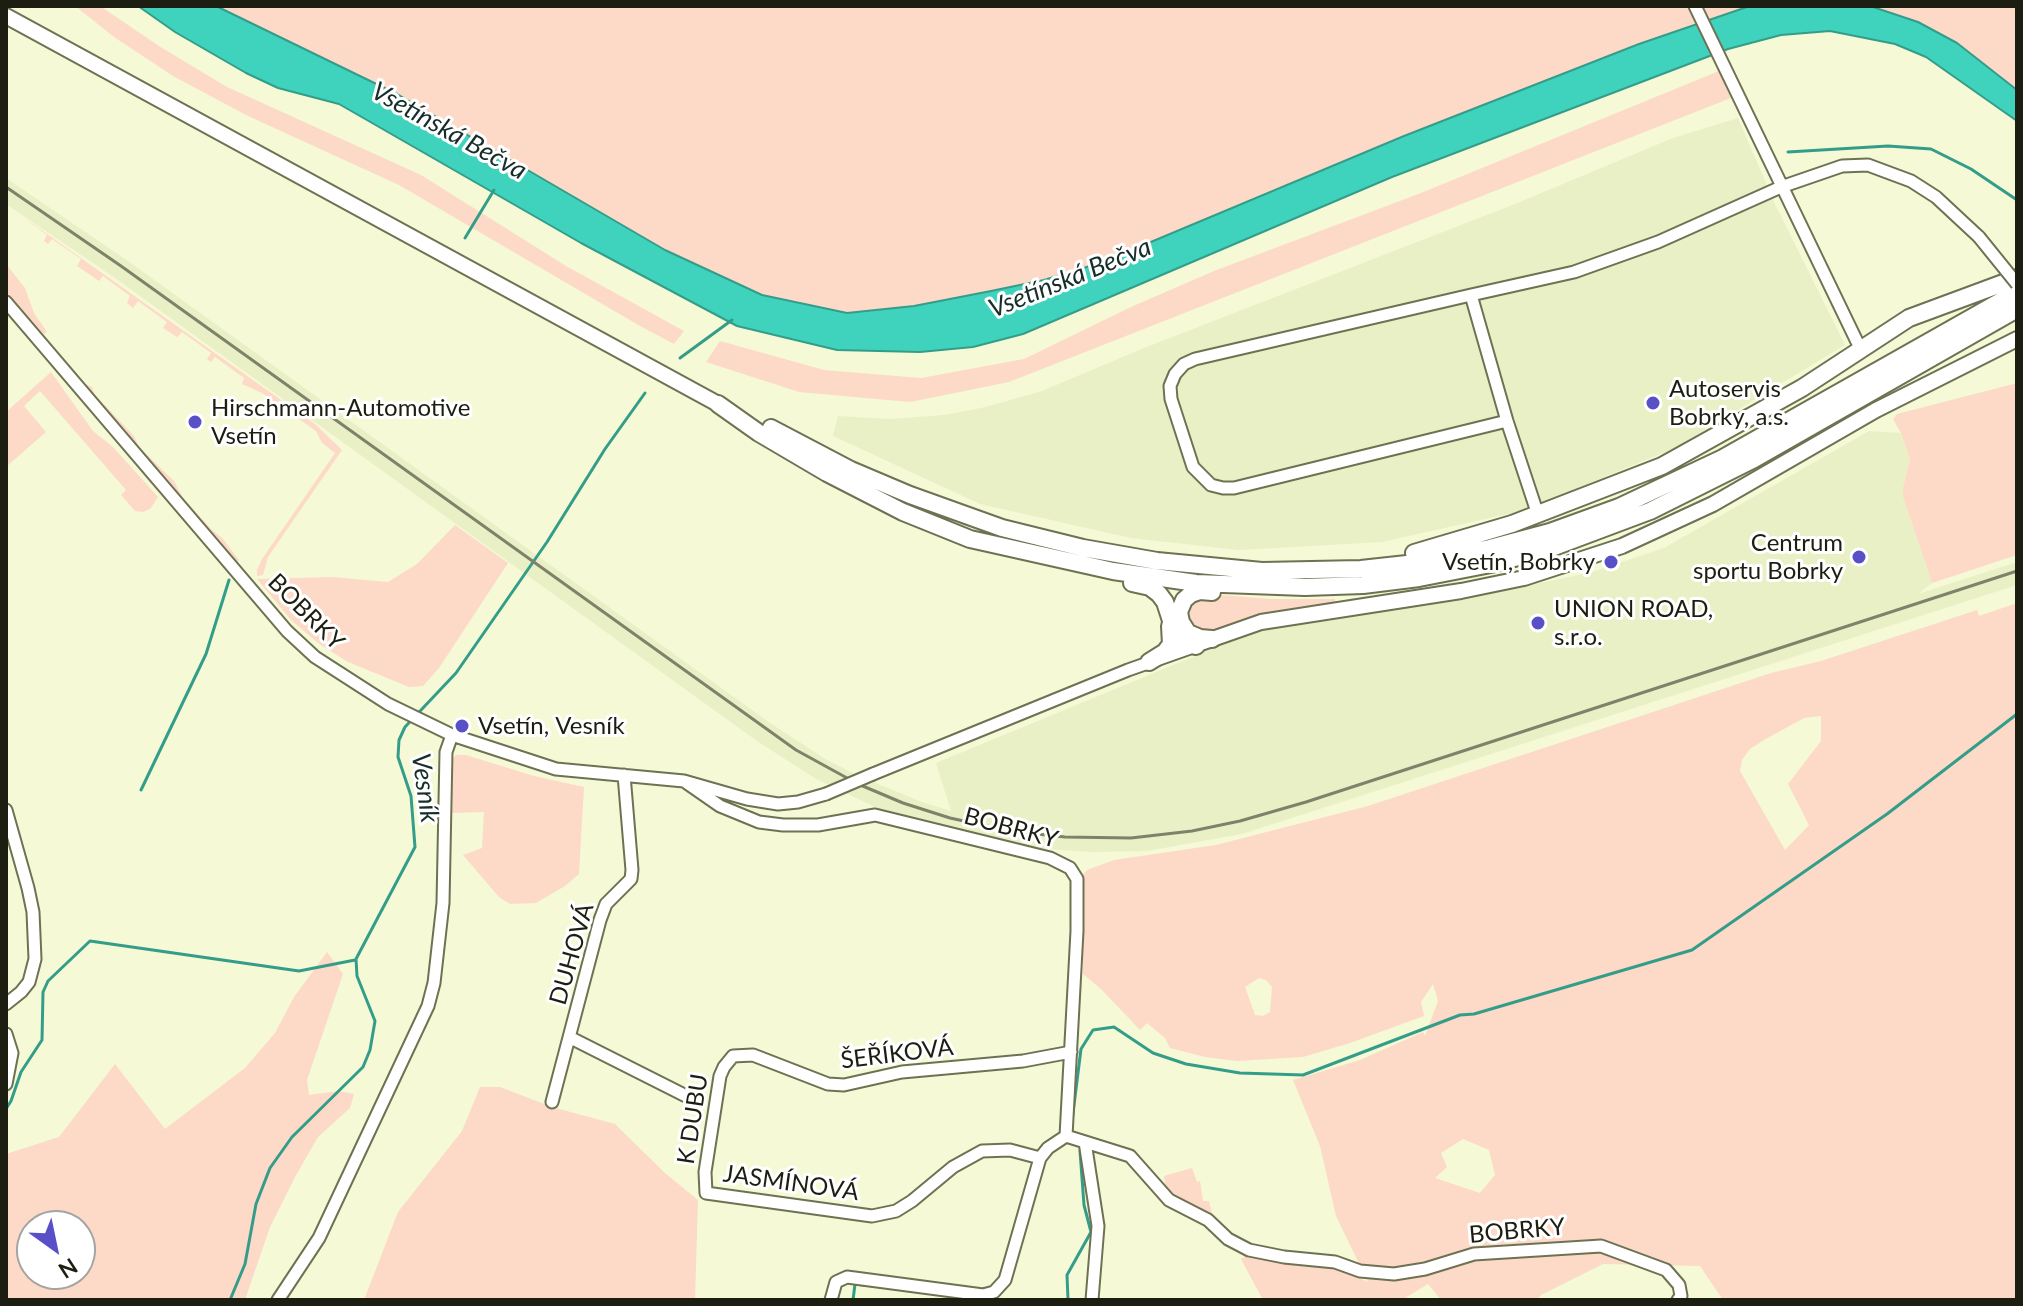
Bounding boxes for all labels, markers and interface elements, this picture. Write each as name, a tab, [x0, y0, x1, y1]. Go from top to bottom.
water label: Vsetínská Bečva	[366, 76, 532, 186]
water label: Vsetínská Bečva	[984, 231, 1156, 325]
place label: Autoservis Bobrky, a.s.	[1669, 375, 1789, 431]
place label: Hirschmann-Automotive Vsetín	[211, 394, 470, 450]
marker: Autoservis Bobrky, a.s.	[1644, 394, 1662, 412]
marker: Hirschmann-Automotive Vsetín	[186, 413, 204, 431]
place label: Centrum sportu Bobrky	[1693, 529, 1843, 585]
place label: Vsetín, Bobrky	[1442, 548, 1595, 576]
marker: Centrum sportu Bobrky	[1850, 548, 1868, 566]
marker: Vsetín, Bobrky	[1602, 553, 1620, 571]
street label: BOBRKY	[262, 568, 350, 656]
place label: UNION ROAD, s.r.o.	[1554, 595, 1713, 651]
marker: UNION ROAD, s.r.o.	[1529, 614, 1547, 632]
place label: Vsetín, Vesník	[478, 712, 625, 740]
marker: Vsetín, Vesník	[453, 717, 471, 735]
water label: Vesník	[405, 751, 445, 825]
street label: BOBRKY	[961, 802, 1061, 854]
street label: DUHOVÁ	[544, 900, 600, 1008]
street label: ŠEŘÍKOVÁ	[839, 1033, 955, 1075]
street label: K DUBU	[672, 1072, 714, 1166]
street label: JASMÍNOVÁ	[721, 1159, 861, 1207]
north arrow	[16, 1210, 96, 1290]
street label: BOBRKY	[1468, 1212, 1566, 1250]
text: N	[54, 1253, 83, 1285]

